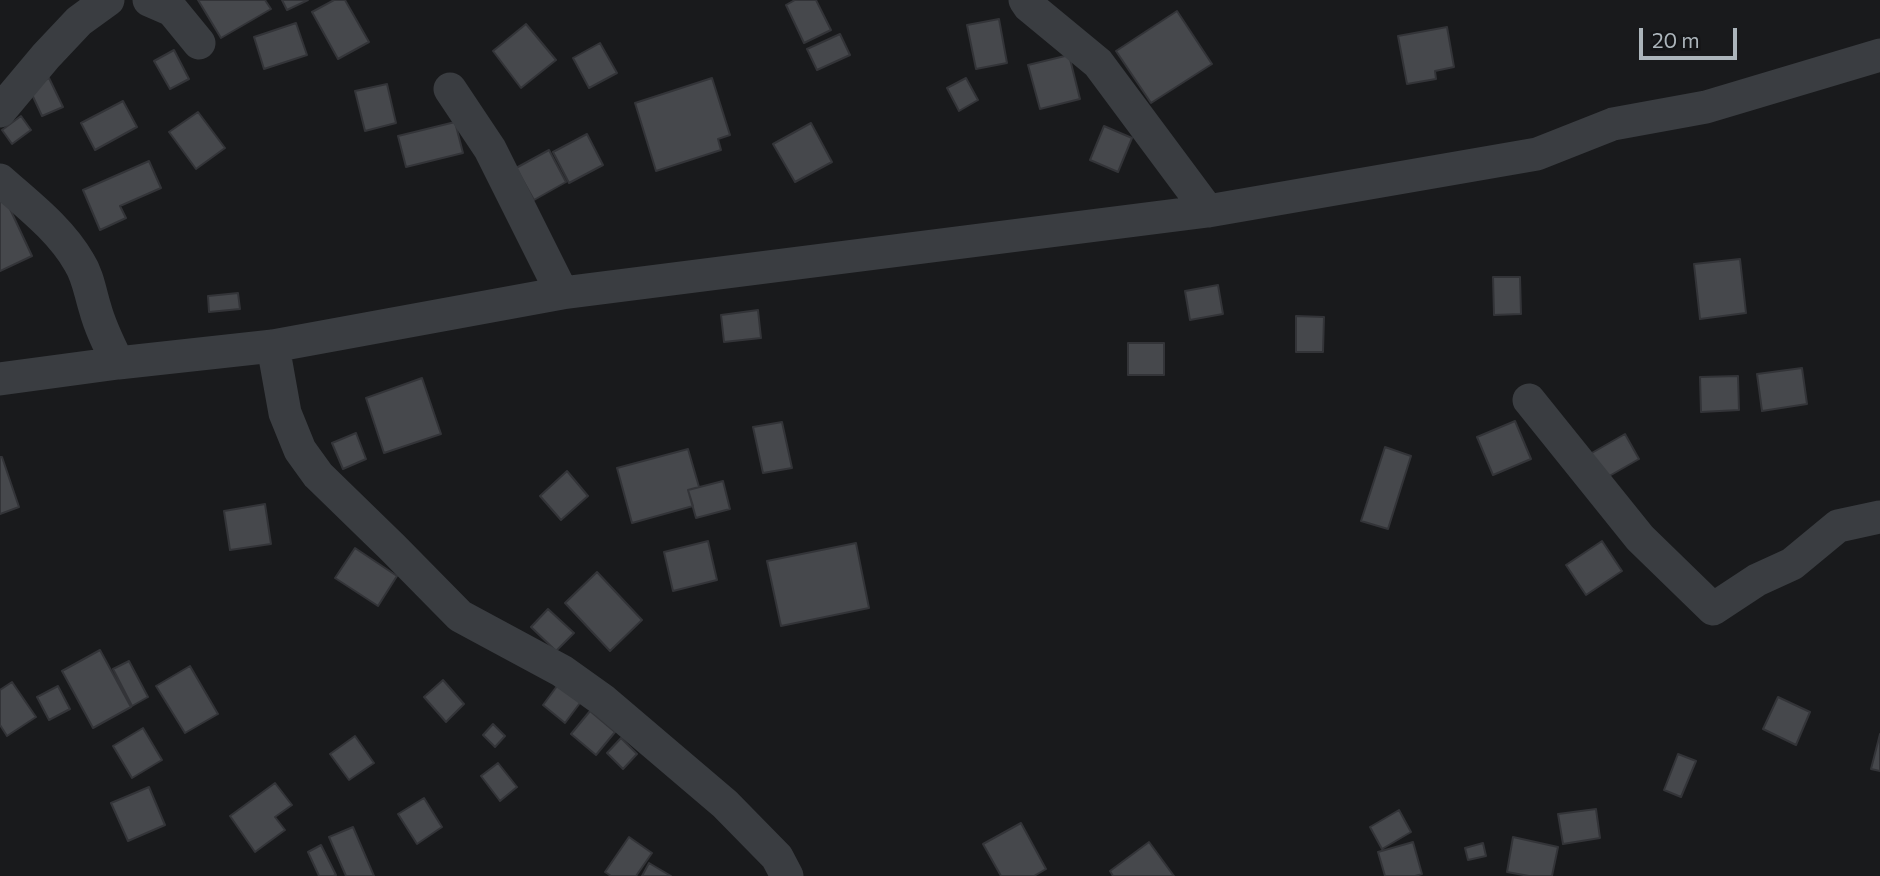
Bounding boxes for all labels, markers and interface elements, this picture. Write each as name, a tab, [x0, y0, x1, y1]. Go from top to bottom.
scale bar	[1642, 14, 1740, 58]
text: 20 m	[1652, 27, 1700, 52]

